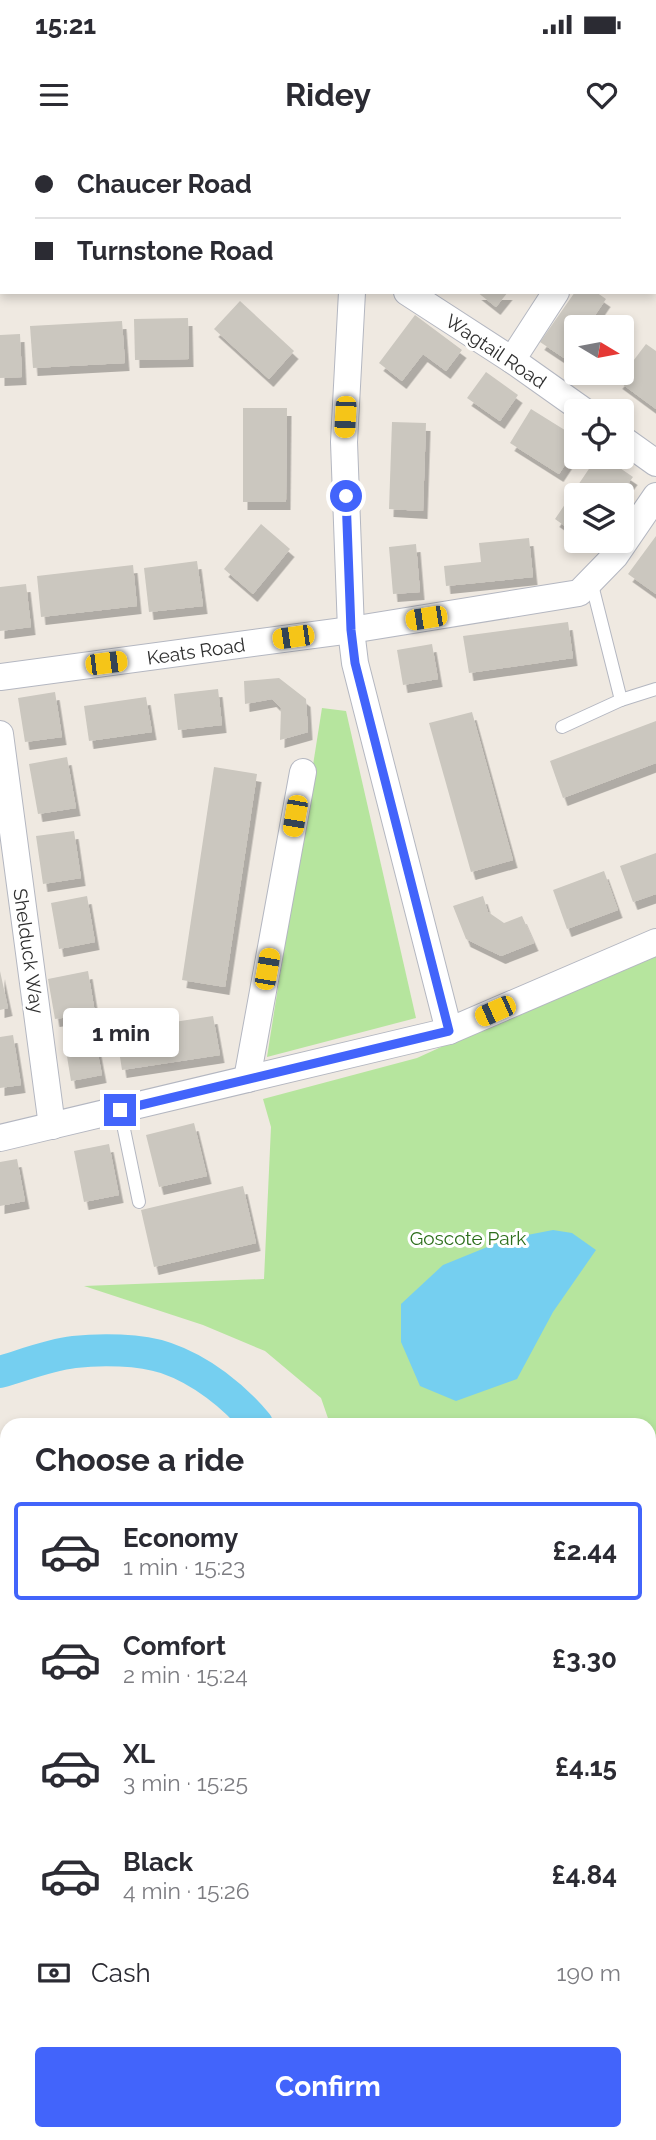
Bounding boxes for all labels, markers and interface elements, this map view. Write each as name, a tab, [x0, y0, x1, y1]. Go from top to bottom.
text: 15:21	[35, 10, 96, 40]
icon: menu	[35, 76, 73, 114]
text: Ridey	[285, 76, 371, 113]
icon: heart	[583, 76, 621, 114]
text: Chaucer Road	[77, 169, 252, 199]
text: Turnstone Road	[77, 236, 274, 266]
street label: Wagtail Road	[441, 309, 551, 393]
north arrow	[564, 315, 634, 385]
map controls	[564, 315, 634, 553]
car	[334, 395, 357, 439]
button: locate	[564, 399, 634, 469]
route start	[330, 480, 362, 512]
button: layers	[564, 483, 634, 553]
car	[404, 604, 449, 632]
car	[271, 624, 316, 650]
street label: Keats Road	[145, 633, 247, 669]
car	[84, 650, 129, 676]
car	[282, 793, 309, 839]
street label: Shelduck Way	[9, 887, 49, 1015]
car	[254, 946, 281, 992]
car	[472, 993, 519, 1029]
callout: 1 min	[62, 1009, 178, 1058]
text: 1 min	[92, 1019, 150, 1046]
route end	[104, 1094, 136, 1126]
park label: Goscote Park	[410, 1227, 526, 1249]
text: Choose a ride	[35, 1441, 244, 1478]
icon: car	[39, 1520, 102, 1583]
text: Economy	[123, 1523, 238, 1553]
text: £2.44	[553, 1536, 617, 1566]
text: 1 min · 15:23	[123, 1553, 245, 1580]
icon: car	[39, 1628, 102, 1691]
text: Comfort	[123, 1631, 226, 1661]
text: £3.30	[552, 1644, 617, 1674]
text: 2 min · 15:24	[123, 1661, 248, 1688]
icon: car	[39, 1736, 102, 1799]
text: XL	[123, 1739, 155, 1769]
text: £4.15	[555, 1752, 617, 1782]
text: 3 min · 15:25	[123, 1769, 248, 1796]
icon: car	[39, 1844, 102, 1907]
text: Black	[123, 1847, 193, 1877]
text: £4.84	[552, 1860, 617, 1890]
text: 4 min · 15:26	[123, 1877, 250, 1904]
icon: cash	[35, 1954, 73, 1992]
text: Cash	[91, 1958, 151, 1988]
text: 190 m	[557, 1959, 621, 1986]
button: Confirm	[35, 2047, 621, 2127]

